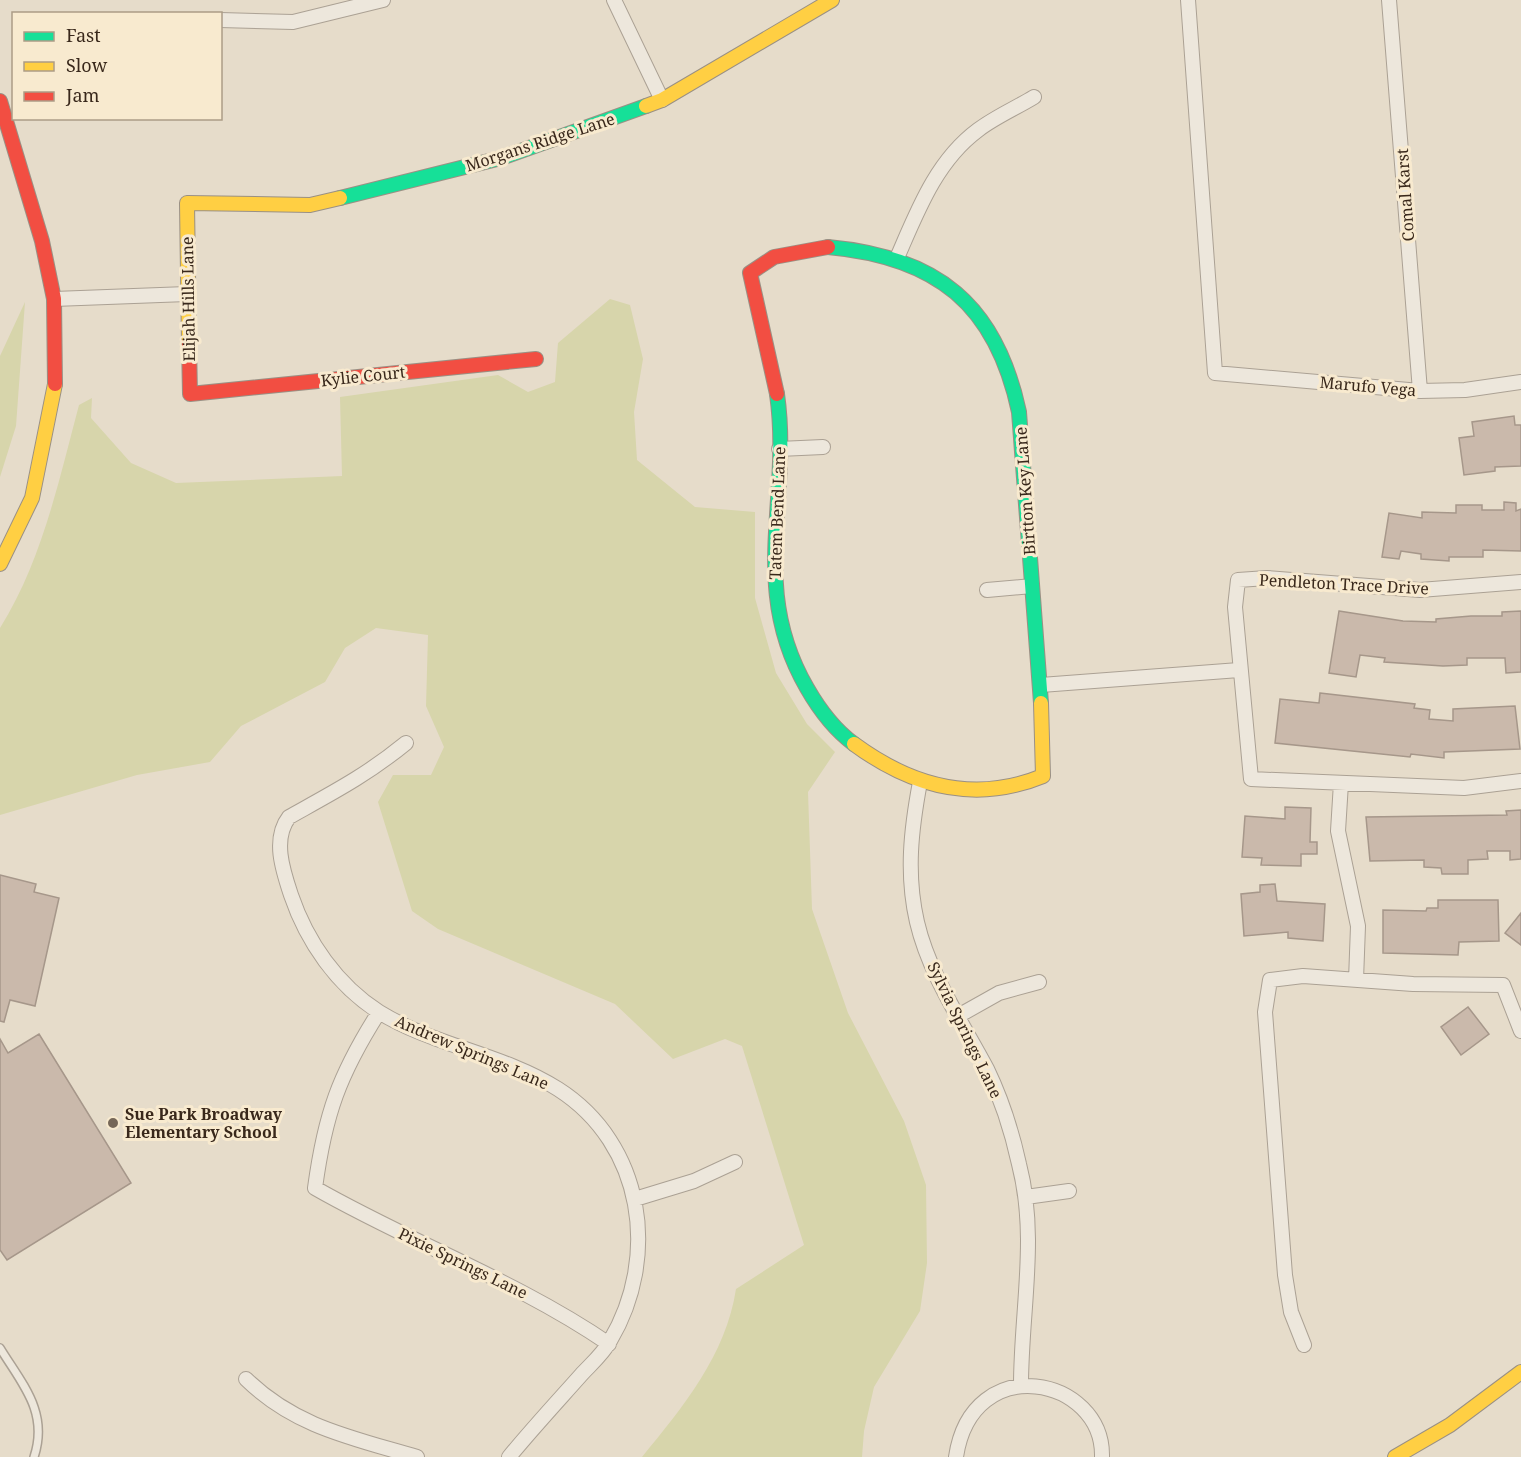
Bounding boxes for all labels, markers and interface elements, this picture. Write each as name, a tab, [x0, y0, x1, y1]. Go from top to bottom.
legend	[12, 12, 222, 120]
text: Fast	[66, 23, 101, 47]
text: Slow	[66, 53, 108, 77]
text: Jam	[65, 83, 100, 107]
street label: Morgans Ridge Lane	[463, 107, 617, 177]
street label: Comal Karst	[1391, 148, 1419, 242]
street label: Elijah Hills Lane	[176, 236, 200, 362]
street label: Kylie Court	[320, 361, 407, 391]
street label: Marufo Vega	[1319, 371, 1417, 401]
street label: Birtton Key Lane	[1010, 426, 1040, 556]
street label: Tatem Bend Lane	[764, 446, 790, 580]
street label: Pendleton Trace Drive	[1259, 569, 1429, 599]
street label: Sylvia Springs Lane	[922, 958, 1008, 1102]
street label: Andrew Springs Lane	[392, 1010, 552, 1094]
place label: Sue Park Broadway Elementary School	[125, 1103, 283, 1143]
marker: Sue Park Broadway Elementary School	[106, 1116, 120, 1130]
street label: Pixie Springs Lane	[395, 1222, 531, 1304]

